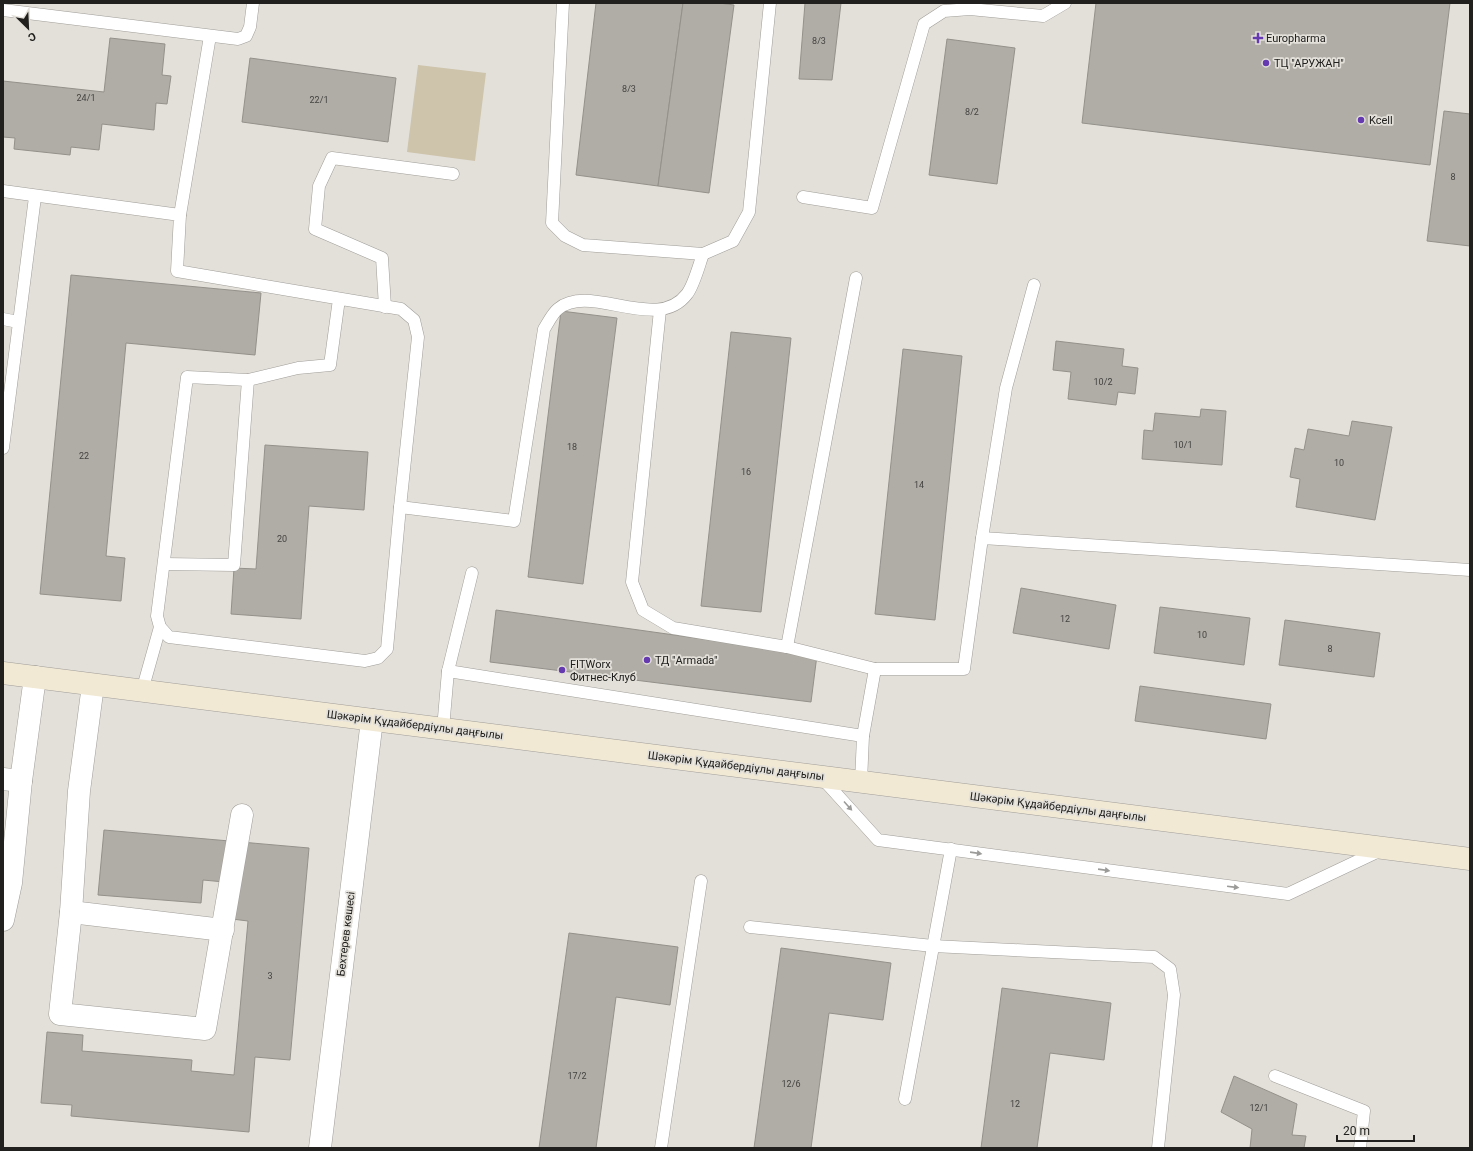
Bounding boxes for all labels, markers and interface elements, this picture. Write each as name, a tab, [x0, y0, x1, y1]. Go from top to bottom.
north arrow	[8, 8, 48, 48]
text: С	[26, 29, 38, 44]
place label: Europharma	[1266, 32, 1326, 45]
marker: Europharma	[1253, 33, 1263, 43]
house number: 8/3	[812, 36, 826, 46]
place label: ТЦ "АРУЖАН"	[1274, 57, 1344, 70]
marker: ТЦ "АРУЖАН"	[1261, 58, 1271, 68]
house number: 8/3	[622, 84, 636, 94]
house number: 24/1	[77, 93, 95, 103]
house number: 22/1	[310, 95, 328, 105]
house number: 8/2	[965, 107, 979, 117]
place label: Kcell	[1369, 114, 1393, 127]
marker: Kcell	[1356, 115, 1366, 125]
house number: 8	[1450, 172, 1456, 182]
house number: 10/2	[1094, 377, 1112, 387]
house number: 10/1	[1174, 440, 1192, 450]
house number: 18	[567, 442, 577, 452]
house number: 22	[79, 451, 89, 461]
house number: 10	[1334, 458, 1344, 468]
house number: 16	[741, 467, 751, 477]
house number: 14	[914, 480, 924, 490]
house number: 20	[277, 534, 287, 544]
house number: 12	[1060, 614, 1070, 624]
house number: 10	[1197, 630, 1207, 640]
house number: 8	[1327, 644, 1333, 654]
place label: ТД "Armada"	[655, 654, 717, 667]
marker: ТД "Armada"	[642, 655, 652, 665]
place label: FITWorx Фитнес-Клуб	[570, 658, 636, 684]
marker: FITWorx Фитнес-Клуб	[557, 665, 567, 675]
street label: Шәкәрім Құдайбердіұлы даңғылы	[326, 708, 504, 742]
street label: Шәкәрім Құдайбердіұлы даңғылы	[647, 749, 825, 783]
street label: Шәкәрім Құдайбердіұлы даңғылы	[969, 790, 1147, 824]
one-way arrow	[843, 801, 852, 811]
one-way arrow	[970, 850, 982, 856]
one-way arrow	[1098, 867, 1111, 873]
one-way arrow	[1227, 884, 1239, 890]
street label: Бехтерев көшесі	[334, 891, 358, 977]
house number: 3	[267, 971, 273, 981]
house number: 17/2	[568, 1071, 586, 1081]
house number: 12/6	[782, 1079, 800, 1089]
house number: 12	[1010, 1099, 1020, 1109]
house number: 12/1	[1250, 1103, 1268, 1113]
scale bar	[1337, 1117, 1414, 1143]
text: 20 m	[1343, 1124, 1370, 1138]

